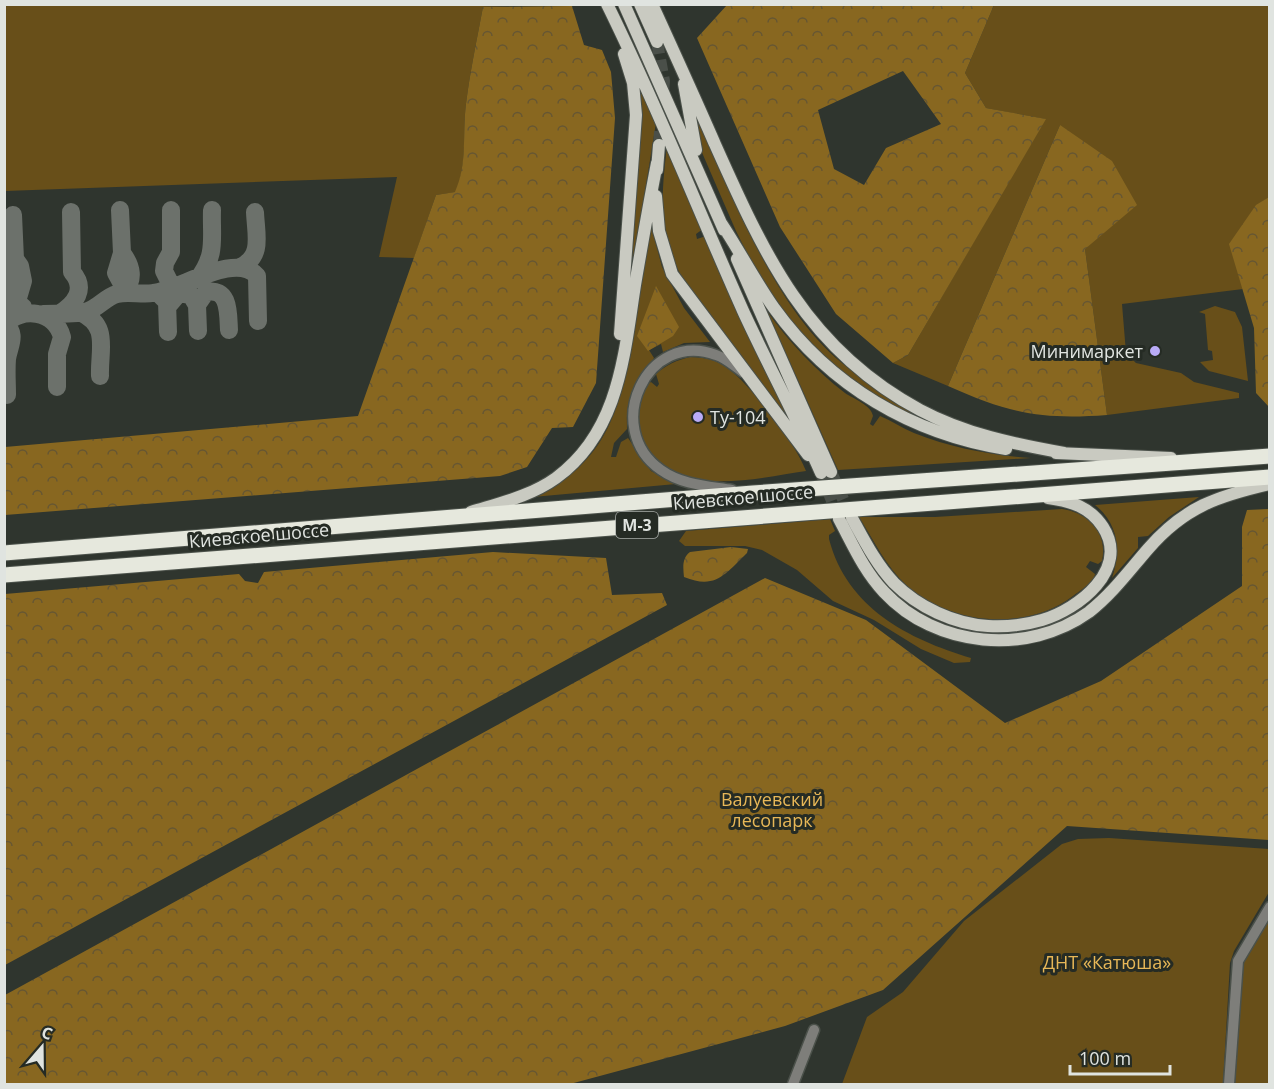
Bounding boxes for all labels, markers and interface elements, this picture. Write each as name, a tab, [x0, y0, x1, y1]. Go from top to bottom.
place label: Минимаркет	[1030, 339, 1144, 363]
marker: Минимаркет	[1148, 344, 1162, 358]
place label: Ту-104	[710, 405, 766, 429]
marker: Ту-104	[691, 410, 705, 424]
street label: Киевское шоссе	[672, 479, 814, 515]
road number: М-3	[616, 512, 658, 538]
street label: Киевское шоссе	[188, 517, 330, 553]
park label: Валуевский лесопарк	[721, 787, 823, 832]
park label: ДНТ «Катюша»	[1043, 950, 1171, 974]
north arrow	[12, 1017, 72, 1077]
text: С	[39, 1021, 56, 1045]
scale bar	[1070, 1038, 1170, 1076]
text: 100 m	[1079, 1046, 1131, 1070]

